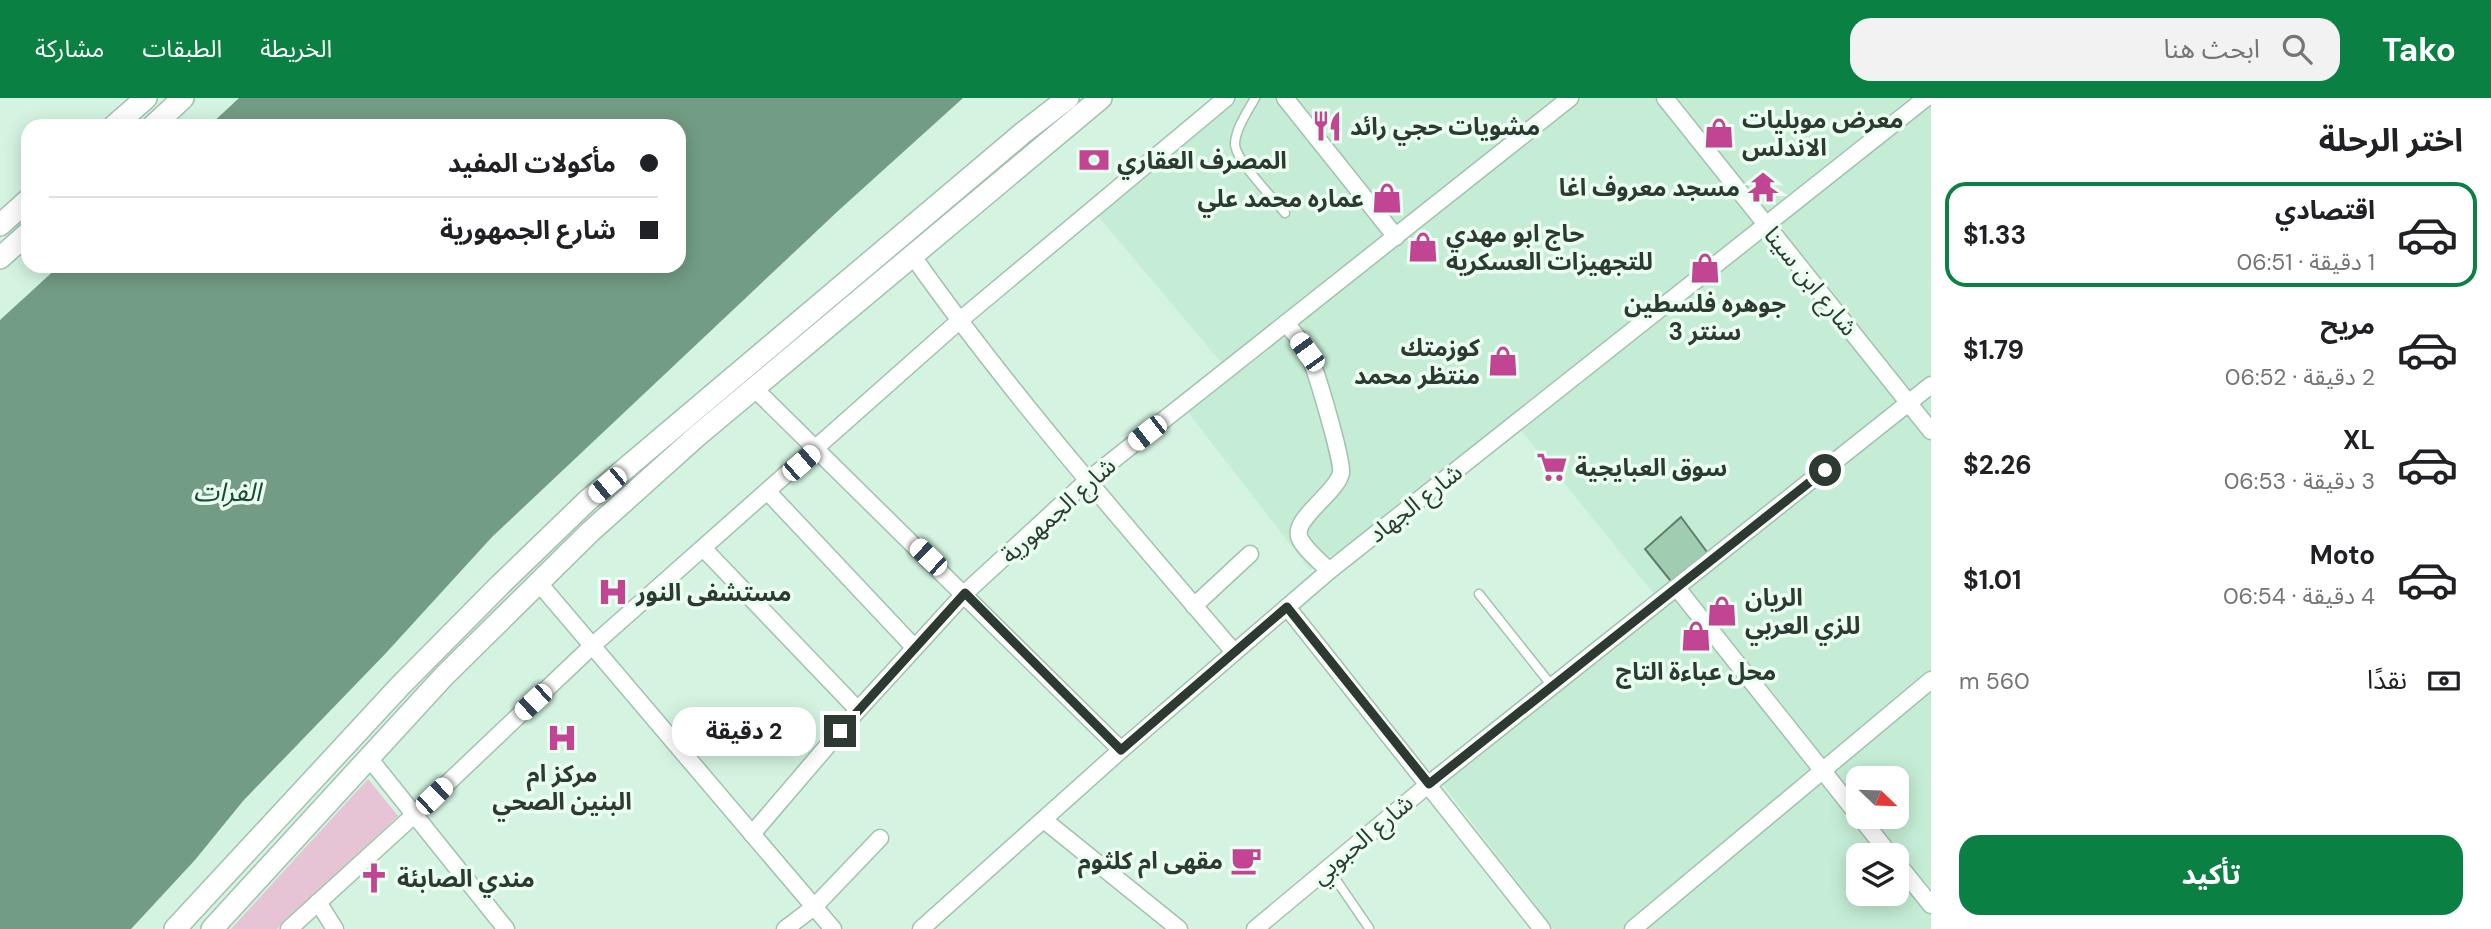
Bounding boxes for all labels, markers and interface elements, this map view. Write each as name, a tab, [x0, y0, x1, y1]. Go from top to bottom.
search box	[1850, 18, 2340, 81]
text: Tako	[2382, 28, 2456, 71]
icon: search	[2278, 30, 2316, 68]
text: ابحث هنا	[2164, 32, 2260, 66]
text: مشاركة	[35, 33, 104, 64]
text: الطبقات	[142, 33, 222, 64]
text: الخريطة	[260, 33, 332, 64]
place label: معرض موبليات الاندلس	[1742, 104, 1904, 163]
restaurant icon: مشويات حجي رائد	[1310, 109, 1344, 143]
place label: مشويات حجي رائد	[1350, 111, 1540, 146]
shop icon: معرض موبليات الاندلس	[1702, 116, 1736, 150]
text: اختر الرحلة	[2319, 119, 2463, 161]
bank icon: المصرف العقاري	[1077, 143, 1111, 177]
place label: المصرف العقاري	[1117, 145, 1287, 180]
text: مأكوﻻت المفيد	[448, 146, 616, 180]
temple icon: مسجد معروف اغا	[1746, 170, 1780, 204]
place label: مسجد معروف اغا	[1559, 172, 1740, 203]
shop icon: عماره محمد علي	[1370, 181, 1404, 215]
place label: عماره محمد علي	[1197, 183, 1364, 218]
text: اقتصادي	[2275, 193, 2375, 227]
icon: car	[2396, 203, 2459, 266]
text: شارع الجمهورية	[440, 213, 616, 247]
place label: حاج ابو مهدي للتجهيزات العسكريه	[1446, 218, 1653, 277]
text: $1.33	[1963, 218, 2026, 252]
street label: شارع ابن سينا	[1756, 220, 1865, 343]
shop icon: حاج ابو مهدي للتجهيزات العسكريه	[1406, 230, 1440, 264]
text: 1 دقيقة · 06:51	[2236, 247, 2375, 277]
shop icon: جوهره فلسطين سنتر 3	[1688, 251, 1722, 285]
place label: جوهره فلسطين سنتر 3	[1624, 288, 1786, 347]
text: مريح	[2320, 308, 2375, 342]
icon: car	[2396, 318, 2459, 381]
car	[1287, 329, 1328, 375]
place label: كوزمتك منتظر محمد	[1354, 332, 1481, 391]
text: $1.79	[1963, 333, 2024, 367]
shop icon: كوزمتك منتظر محمد	[1486, 344, 1520, 378]
text: 2 دقيقة · 06:52	[2225, 362, 2375, 392]
car	[1124, 412, 1171, 454]
text: XL	[2343, 423, 2375, 457]
icon: car	[2396, 433, 2459, 496]
car	[779, 441, 824, 485]
text: $2.26	[1963, 448, 2032, 482]
street label: شارع الجمهورية	[994, 450, 1123, 571]
supermarket icon: سوق العبايجية	[1535, 450, 1569, 484]
place label: سوق العبايجية	[1575, 452, 1727, 483]
route start	[1809, 454, 1841, 486]
street label: شارع الجهاد	[1362, 457, 1470, 551]
car	[585, 463, 630, 507]
text: 3 دقيقة · 06:53	[2224, 466, 2375, 496]
water label: الفرات	[193, 475, 264, 509]
car	[906, 535, 951, 579]
text: Moto	[2310, 538, 2375, 572]
icon: car	[2396, 548, 2459, 611]
text: $1.01	[1963, 563, 2021, 597]
hospital icon: مستشفى النور	[596, 575, 630, 609]
place label: مستشفى النور	[635, 577, 792, 608]
text: 4 دقيقة · 06:54	[2223, 581, 2375, 611]
place label: الريان للزي العربي	[1745, 582, 1860, 645]
shop icon: الريان للزي العربي	[1705, 594, 1739, 628]
shop icon: محل عباءة التاج	[1679, 619, 1713, 653]
place label: محل عباءة التاج	[1616, 656, 1776, 689]
icon: cash	[2425, 662, 2463, 700]
text: نقدًا	[2367, 663, 2407, 697]
text: 560 m	[1959, 666, 2030, 696]
car	[511, 680, 556, 724]
callout: 2 دقيقة	[672, 706, 816, 756]
route end	[824, 715, 856, 747]
text: 2 دقيقة	[706, 716, 782, 746]
hospital icon: مركز ام البنين الصحي	[545, 721, 579, 755]
place label: مركز ام البنين الصحي	[492, 758, 632, 821]
north arrow	[1846, 766, 1909, 830]
map controls	[1846, 766, 1909, 906]
car	[412, 774, 457, 818]
street label: شارع الحبوبي	[1305, 787, 1422, 893]
button: تأكيد	[1959, 835, 2463, 915]
cafe icon: مقهى ام كلثوم	[1229, 843, 1263, 877]
button: layers	[1846, 843, 1909, 906]
place label: مقهى ام كلثوم	[1078, 845, 1223, 879]
church icon: مندي الصابئة	[357, 861, 391, 895]
place label: مندي الصابئة	[397, 863, 535, 898]

